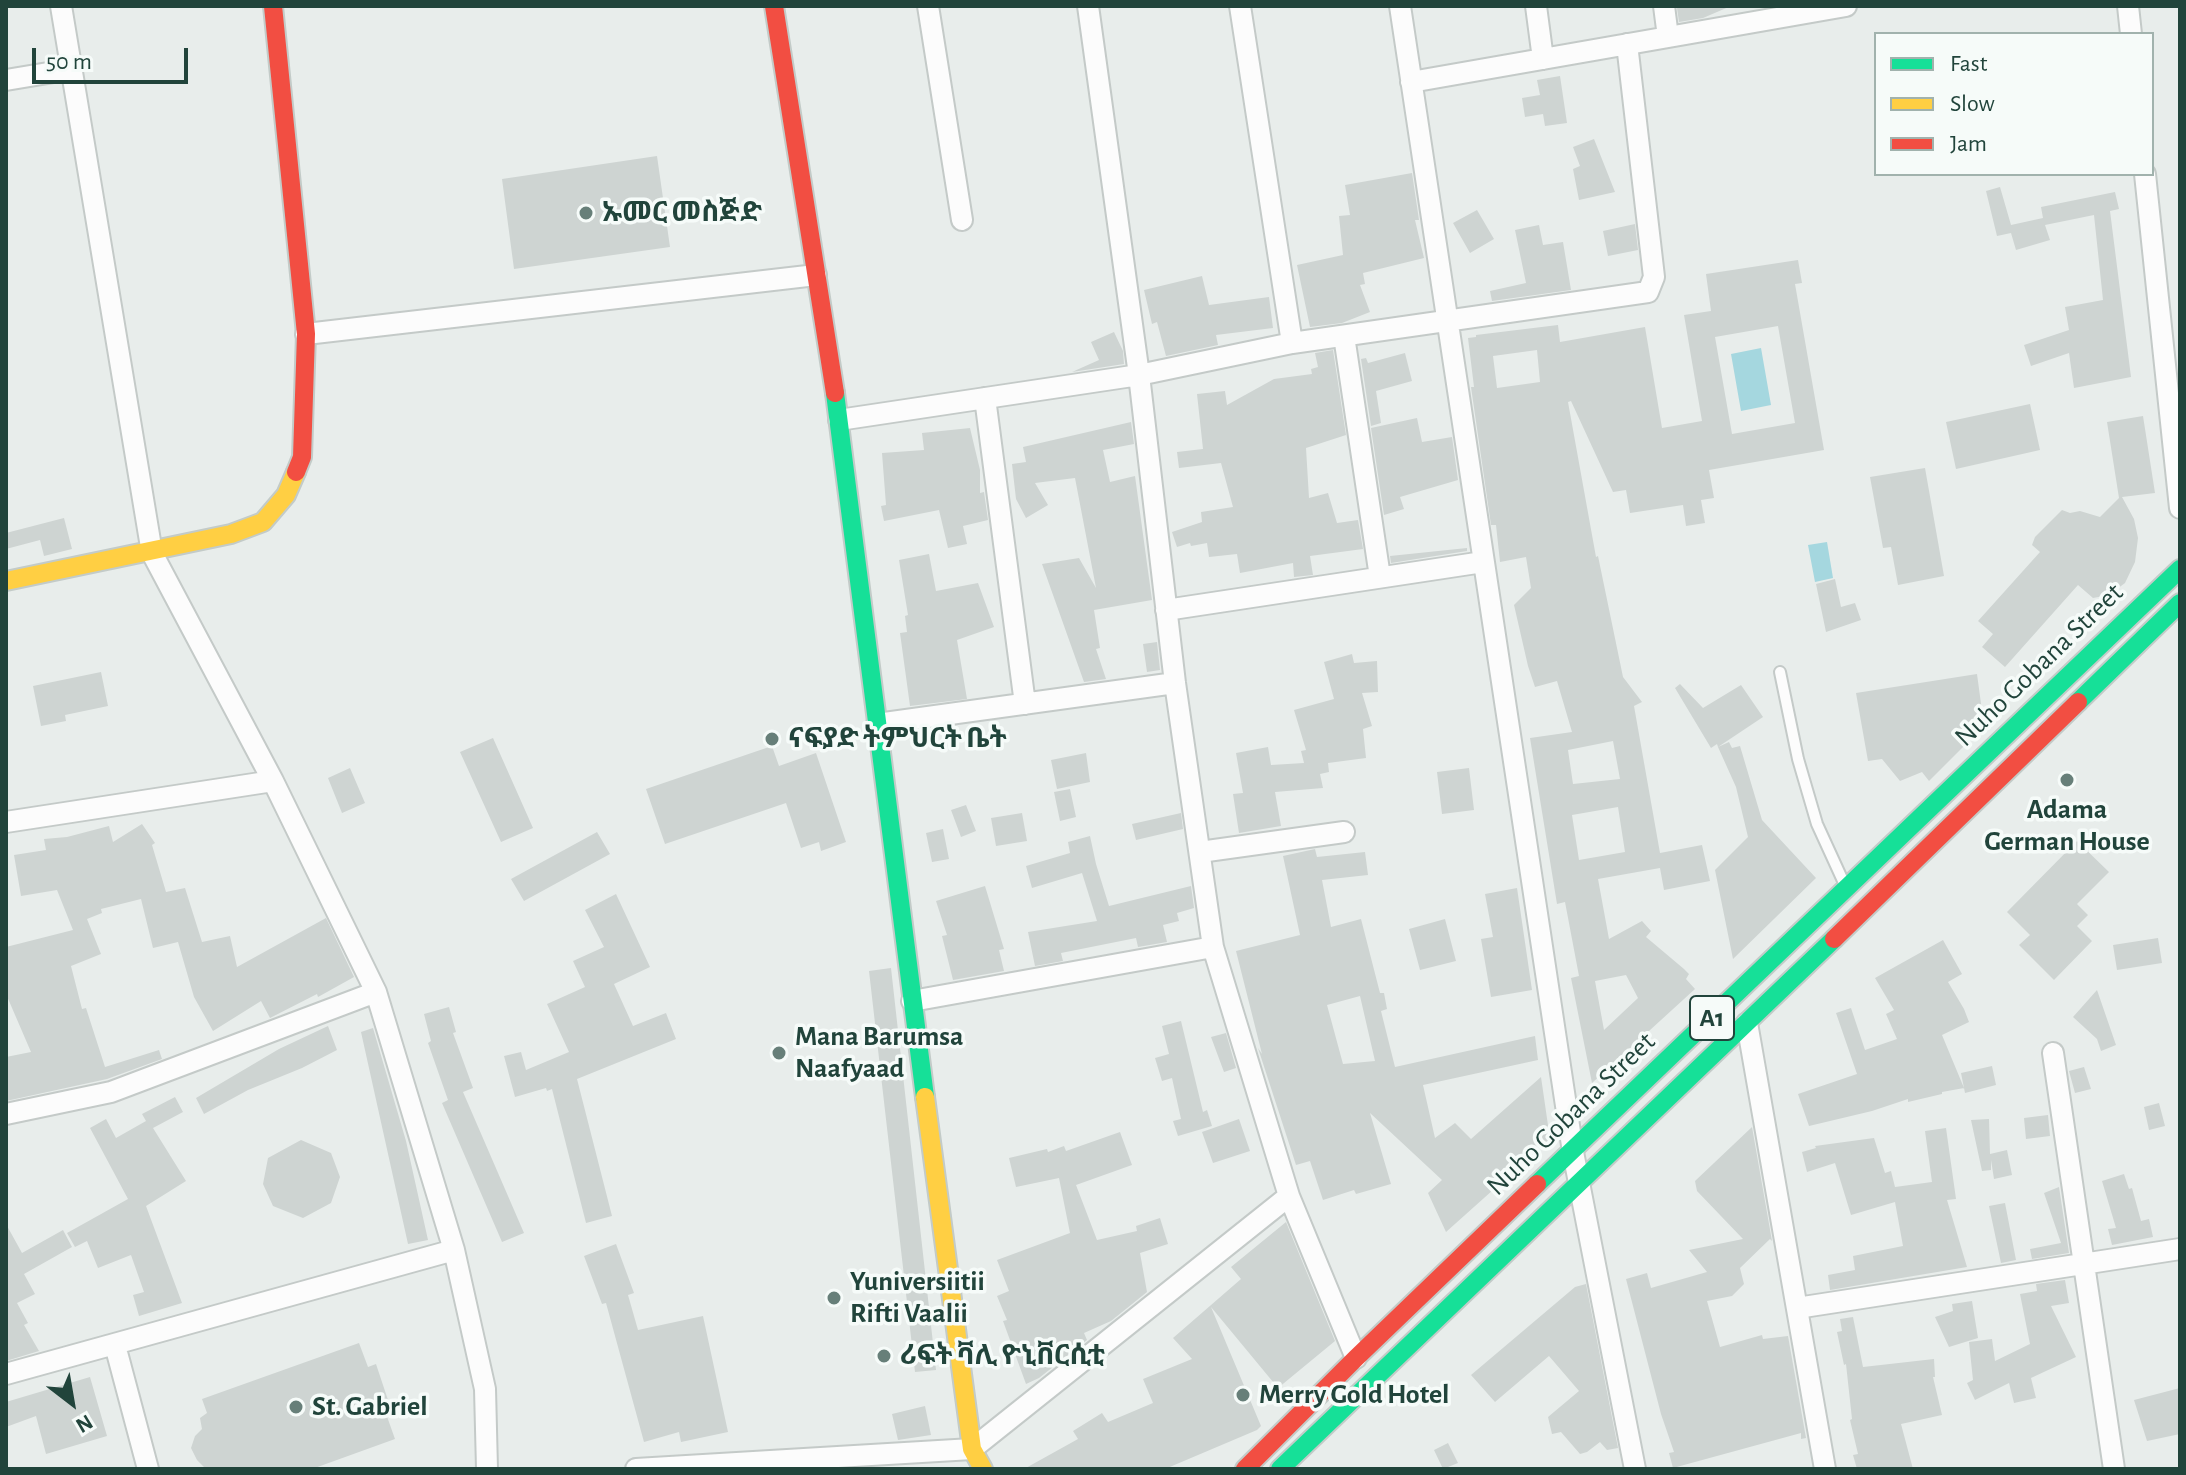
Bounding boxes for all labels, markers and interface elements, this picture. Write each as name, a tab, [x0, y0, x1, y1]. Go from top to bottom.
scale bar	[36, 32, 192, 82]
legend	[1874, 32, 2154, 176]
text: 50 m	[46, 50, 92, 74]
text: Fast	[1950, 52, 1987, 76]
text: Slow	[1950, 92, 1995, 116]
text: Jam	[1950, 132, 1987, 156]
place label: ኡመር መስጅድ	[602, 196, 762, 230]
marker: ኡመር መስጅድ	[577, 204, 595, 222]
street label: Nuho Gobana Street	[1948, 576, 2130, 754]
place label: ናፍያድ ትምህርት ቤት	[788, 722, 1007, 756]
marker: ናፍያድ ትምህርት ቤት	[763, 730, 781, 748]
marker: Adama German House	[2058, 771, 2076, 789]
place label: Adama German House	[1984, 793, 2150, 859]
road number: A1	[1690, 996, 1734, 1040]
place label: Mana Barumsa Naafyaad	[795, 1020, 963, 1086]
street label: Nuho Gobana Street	[1480, 1025, 1662, 1203]
marker: Mana Barumsa Naafyaad	[770, 1044, 788, 1062]
place label: Yuniversiitii Rifti Vaalii	[850, 1265, 985, 1331]
marker: Yuniversiitii Rifti Vaalii	[825, 1289, 843, 1307]
place label: ሪፍት ቫሊ ዮኒቨርሲቲ	[900, 1339, 1105, 1373]
marker: ሪፍት ቫሊ ዮኒቨርሲቲ	[875, 1347, 893, 1365]
north arrow	[32, 1363, 112, 1443]
place label: Merry Gold Hotel	[1259, 1378, 1449, 1412]
marker: Merry Gold Hotel	[1234, 1386, 1252, 1404]
place label: St. Gabriel	[312, 1390, 428, 1424]
marker: St. Gabriel	[287, 1398, 305, 1416]
text: N	[72, 1410, 97, 1437]

